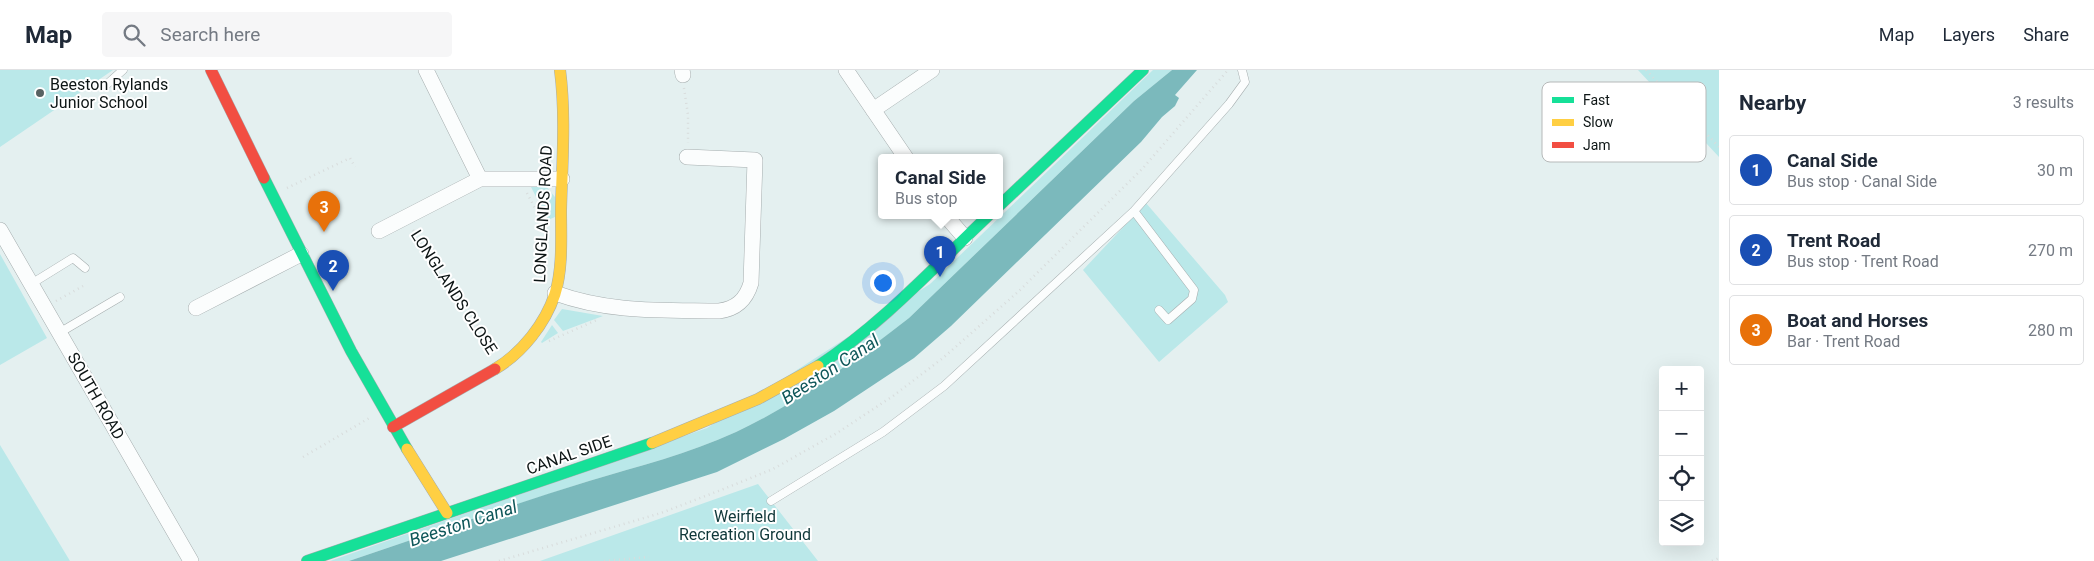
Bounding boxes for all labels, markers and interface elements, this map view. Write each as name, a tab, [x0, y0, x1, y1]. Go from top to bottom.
search box	[102, 12, 452, 57]
text: Map	[25, 21, 72, 49]
icon: search	[120, 21, 148, 49]
text: Search here	[160, 23, 260, 46]
text: Map	[1879, 24, 1914, 45]
text: Layers	[1942, 24, 1995, 45]
text: Share	[2023, 24, 2069, 45]
place label: Beeston Rylands Junior School	[50, 75, 168, 112]
legend	[1542, 82, 1706, 162]
marker: Beeston Rylands Junior School	[34, 87, 46, 99]
text: Nearby	[1739, 91, 1806, 115]
text: Fast	[1583, 92, 1610, 108]
text: 3 results	[2013, 93, 2074, 112]
text: Slow	[1583, 114, 1614, 130]
text: Jam	[1583, 137, 1611, 153]
street label: LONGLANDS ROAD	[530, 145, 556, 283]
text: Canal Side	[1787, 149, 1878, 172]
popup	[878, 154, 1003, 219]
text: 1	[1751, 161, 1761, 180]
text: 30 m	[2037, 161, 2073, 180]
text: Canal Side	[895, 166, 986, 189]
text: Bus stop · Canal Side	[1787, 172, 1937, 191]
text: Bus stop	[895, 189, 958, 208]
pin: 3	[308, 191, 340, 232]
street label: LONGLANDS CLOSE	[407, 226, 501, 358]
text: Trent Road	[1787, 229, 1881, 252]
pin: 1	[924, 236, 956, 277]
text: 2	[1751, 241, 1761, 260]
text: 270 m	[2028, 241, 2073, 260]
pin: 2	[317, 250, 349, 291]
text: Bus stop · Trent Road	[1787, 252, 1939, 271]
your location	[870, 270, 896, 296]
text: Boat and Horses	[1787, 309, 1928, 332]
text: 3	[1751, 321, 1761, 340]
text: 280 m	[2028, 321, 2073, 340]
water label: Beeston Canal	[777, 329, 883, 408]
text: Bar · Trent Road	[1787, 332, 1900, 351]
street label: SOUTH ROAD	[63, 349, 129, 443]
map controls	[1659, 366, 1704, 546]
button: +	[1659, 366, 1704, 411]
button: −	[1659, 411, 1704, 456]
street label: CANAL SIDE	[524, 432, 614, 478]
button: locate	[1659, 456, 1704, 501]
water label: Beeston Canal	[406, 495, 520, 550]
button: layers	[1659, 501, 1704, 546]
park label: Weirfield Recreation Ground	[679, 507, 811, 544]

